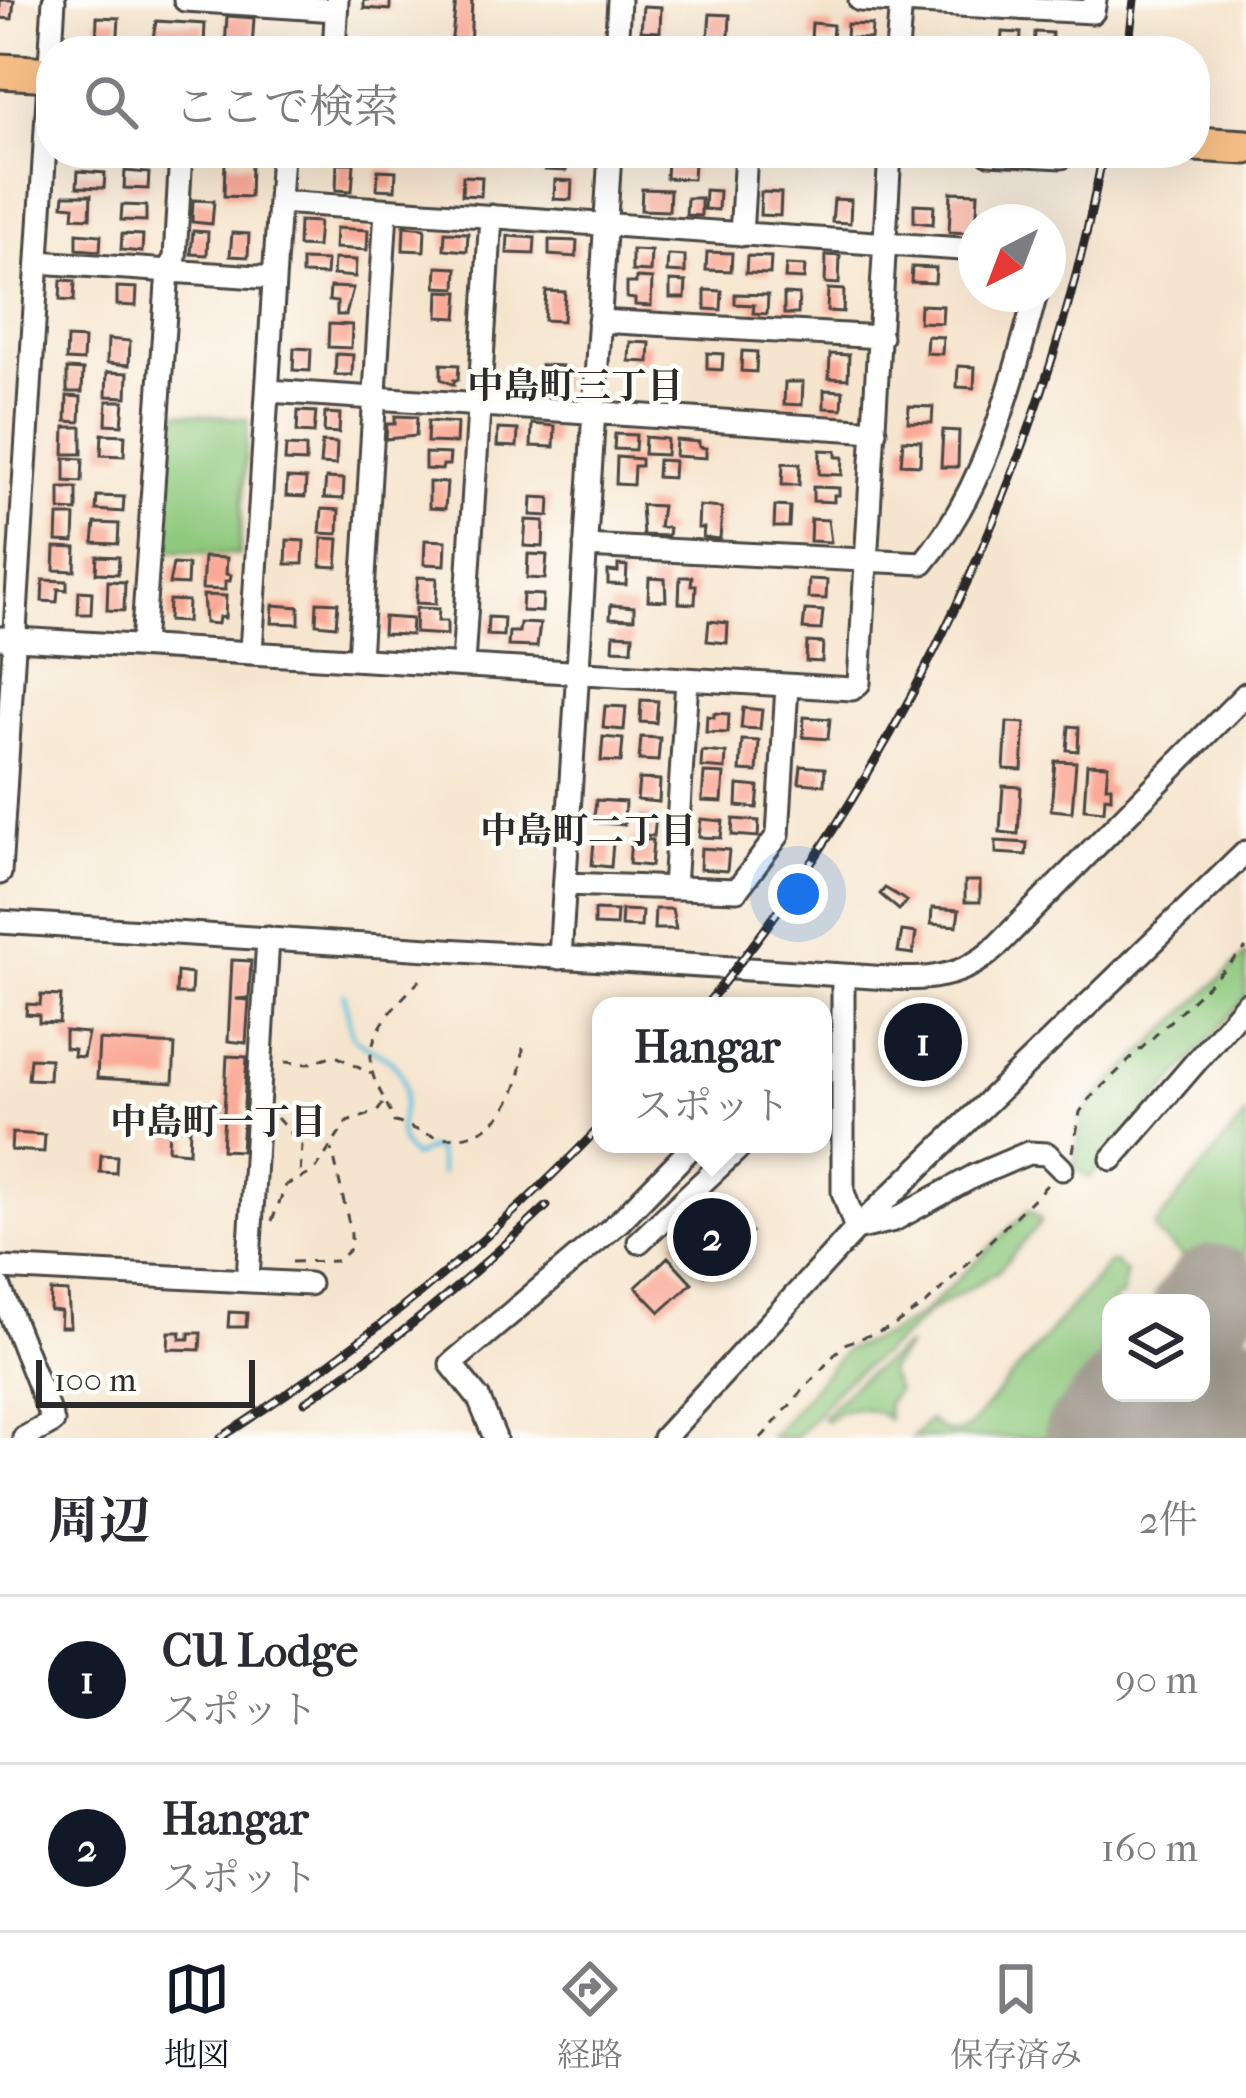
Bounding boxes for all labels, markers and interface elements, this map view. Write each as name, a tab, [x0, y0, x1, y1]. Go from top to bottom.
search box	[36, 36, 1210, 168]
icon: search	[78, 69, 144, 135]
text: ここで検索	[174, 81, 399, 134]
north arrow	[958, 204, 1066, 312]
district label: 中島町三丁目	[467, 365, 683, 407]
district label: 中島町二丁目	[480, 810, 696, 852]
your location	[768, 864, 828, 924]
popup	[592, 997, 832, 1153]
pin: 1	[884, 997, 962, 1087]
text: Hangar	[634, 1021, 781, 1074]
text: スポット	[634, 1083, 790, 1129]
district label: 中島町一丁目	[110, 1101, 326, 1143]
pin: 2	[673, 1192, 751, 1282]
map controls	[1102, 1294, 1210, 1402]
button: layers	[1102, 1294, 1210, 1402]
scale bar	[36, 1354, 255, 1407]
text: 100 m	[54, 1361, 137, 1400]
text: 周辺	[48, 1491, 150, 1551]
text: 2件	[1139, 1497, 1198, 1543]
text: CU Lodge	[162, 1625, 358, 1678]
text: 1	[80, 1657, 94, 1703]
text: 90 m	[1115, 1657, 1198, 1703]
text: スポット	[162, 1687, 318, 1733]
text: Hangar	[162, 1793, 309, 1846]
text: 2	[77, 1825, 97, 1871]
text: 160 m	[1101, 1825, 1198, 1871]
text: スポット	[162, 1855, 318, 1901]
tab: 地図	[164, 1956, 230, 2075]
tab: 経路	[557, 1956, 623, 2075]
tab: 保存済み	[950, 1956, 1082, 2075]

